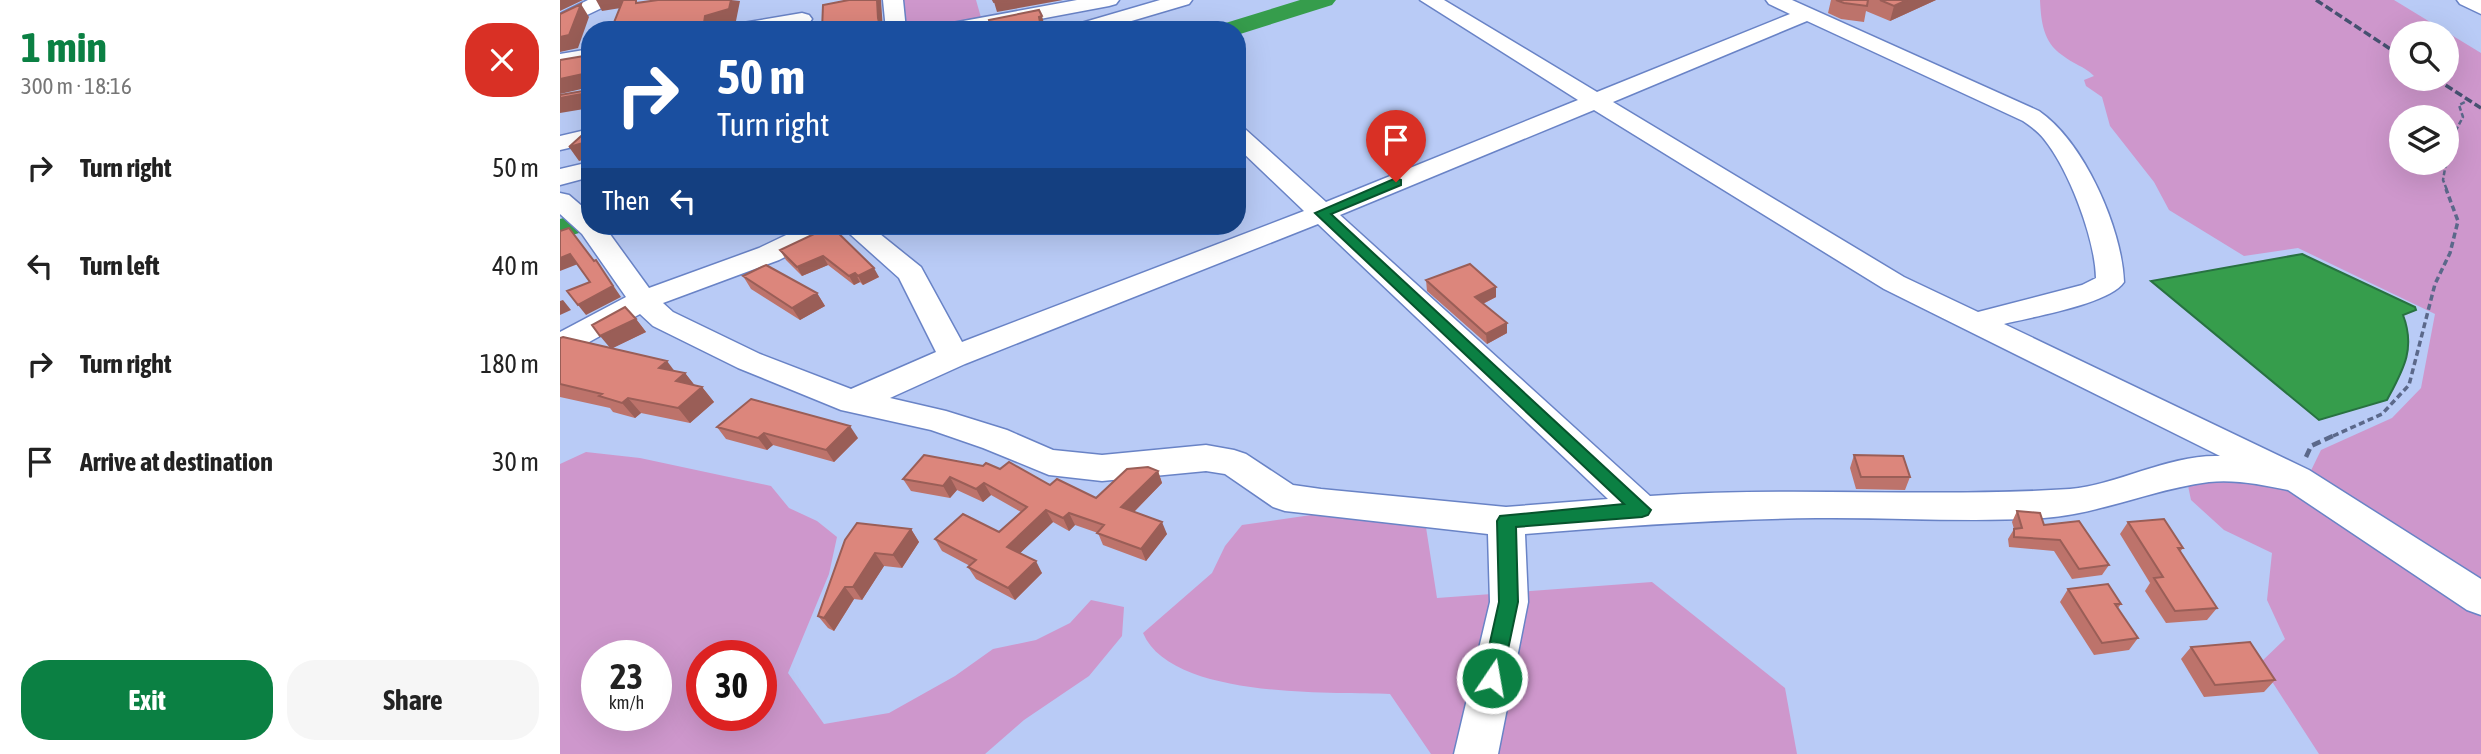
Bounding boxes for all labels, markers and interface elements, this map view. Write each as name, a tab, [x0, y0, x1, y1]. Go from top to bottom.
map controls	[2389, 21, 2459, 175]
button: search	[2389, 21, 2459, 91]
text: 1 min	[21, 23, 107, 71]
button: close	[465, 23, 539, 97]
text: 50 m	[717, 48, 805, 104]
icon: right	[602, 49, 693, 140]
text: 300 m · 18:16	[21, 73, 132, 99]
button: layers	[2389, 105, 2459, 175]
text: Turn right	[717, 106, 830, 143]
pin	[1366, 110, 1426, 182]
icon: arrive	[1377, 121, 1415, 159]
icon: right	[21, 149, 59, 187]
text: Turn right	[80, 153, 171, 183]
text: 50 m	[492, 153, 539, 183]
icon: left	[664, 182, 702, 220]
text: Then	[602, 186, 650, 216]
icon: left	[21, 247, 59, 285]
text: Turn left	[80, 251, 160, 281]
text: 40 m	[492, 251, 539, 281]
icon: right	[21, 345, 59, 383]
text: Turn right	[80, 349, 171, 379]
text: 180 m	[480, 349, 539, 379]
icon: arrive	[21, 443, 59, 481]
text: Arrive at destination	[80, 447, 273, 477]
text: 30 m	[492, 447, 539, 477]
speed limit sign: 30	[686, 640, 777, 731]
position arrow	[1455, 641, 1529, 715]
text: 23	[610, 656, 643, 696]
button: Exit	[21, 660, 273, 740]
button: Share	[287, 660, 539, 740]
text: km/h	[609, 692, 644, 713]

